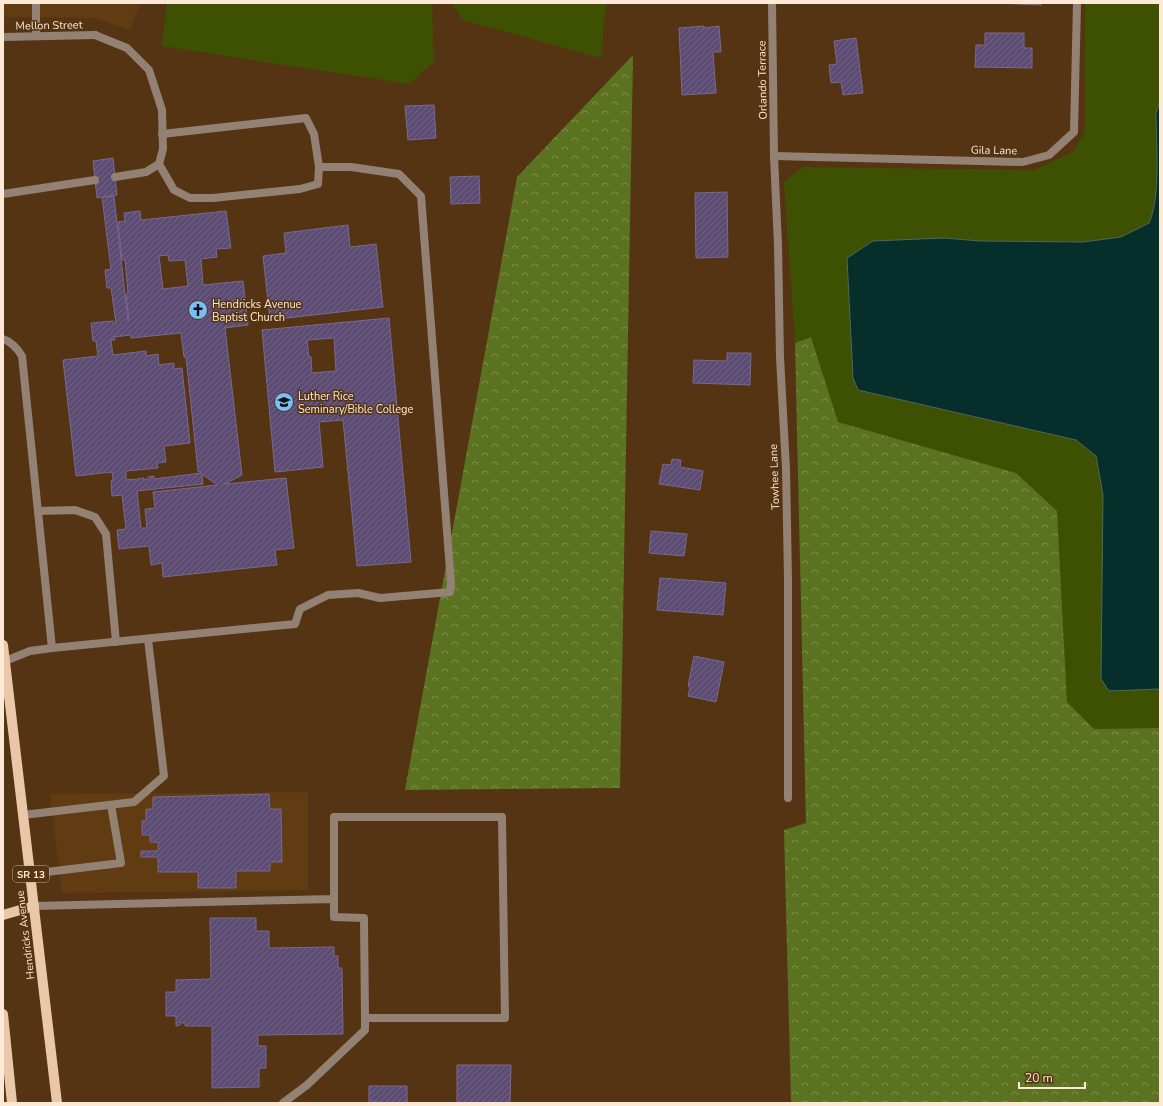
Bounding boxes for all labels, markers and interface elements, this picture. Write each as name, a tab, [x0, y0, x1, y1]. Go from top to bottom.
street label: Mellon Street	[15, 17, 83, 34]
street label: Orlando Terrace	[754, 40, 771, 120]
street label: Gila Lane	[971, 143, 1017, 158]
place label: Hendricks Avenue Baptist Church	[212, 297, 302, 325]
church icon: Hendricks Avenue Baptist Church	[187, 299, 209, 321]
place label: Luther Rice Seminary/Bible College	[298, 389, 414, 417]
school or university icon: Luther Rice Seminary/Bible College	[273, 391, 295, 413]
street label: Towhee Lane	[766, 444, 783, 510]
road number: SR 13	[13, 866, 49, 882]
street label: Hendricks Avenue	[13, 890, 38, 980]
scale bar	[1019, 1064, 1085, 1090]
text: 20 m	[1025, 1070, 1053, 1086]

